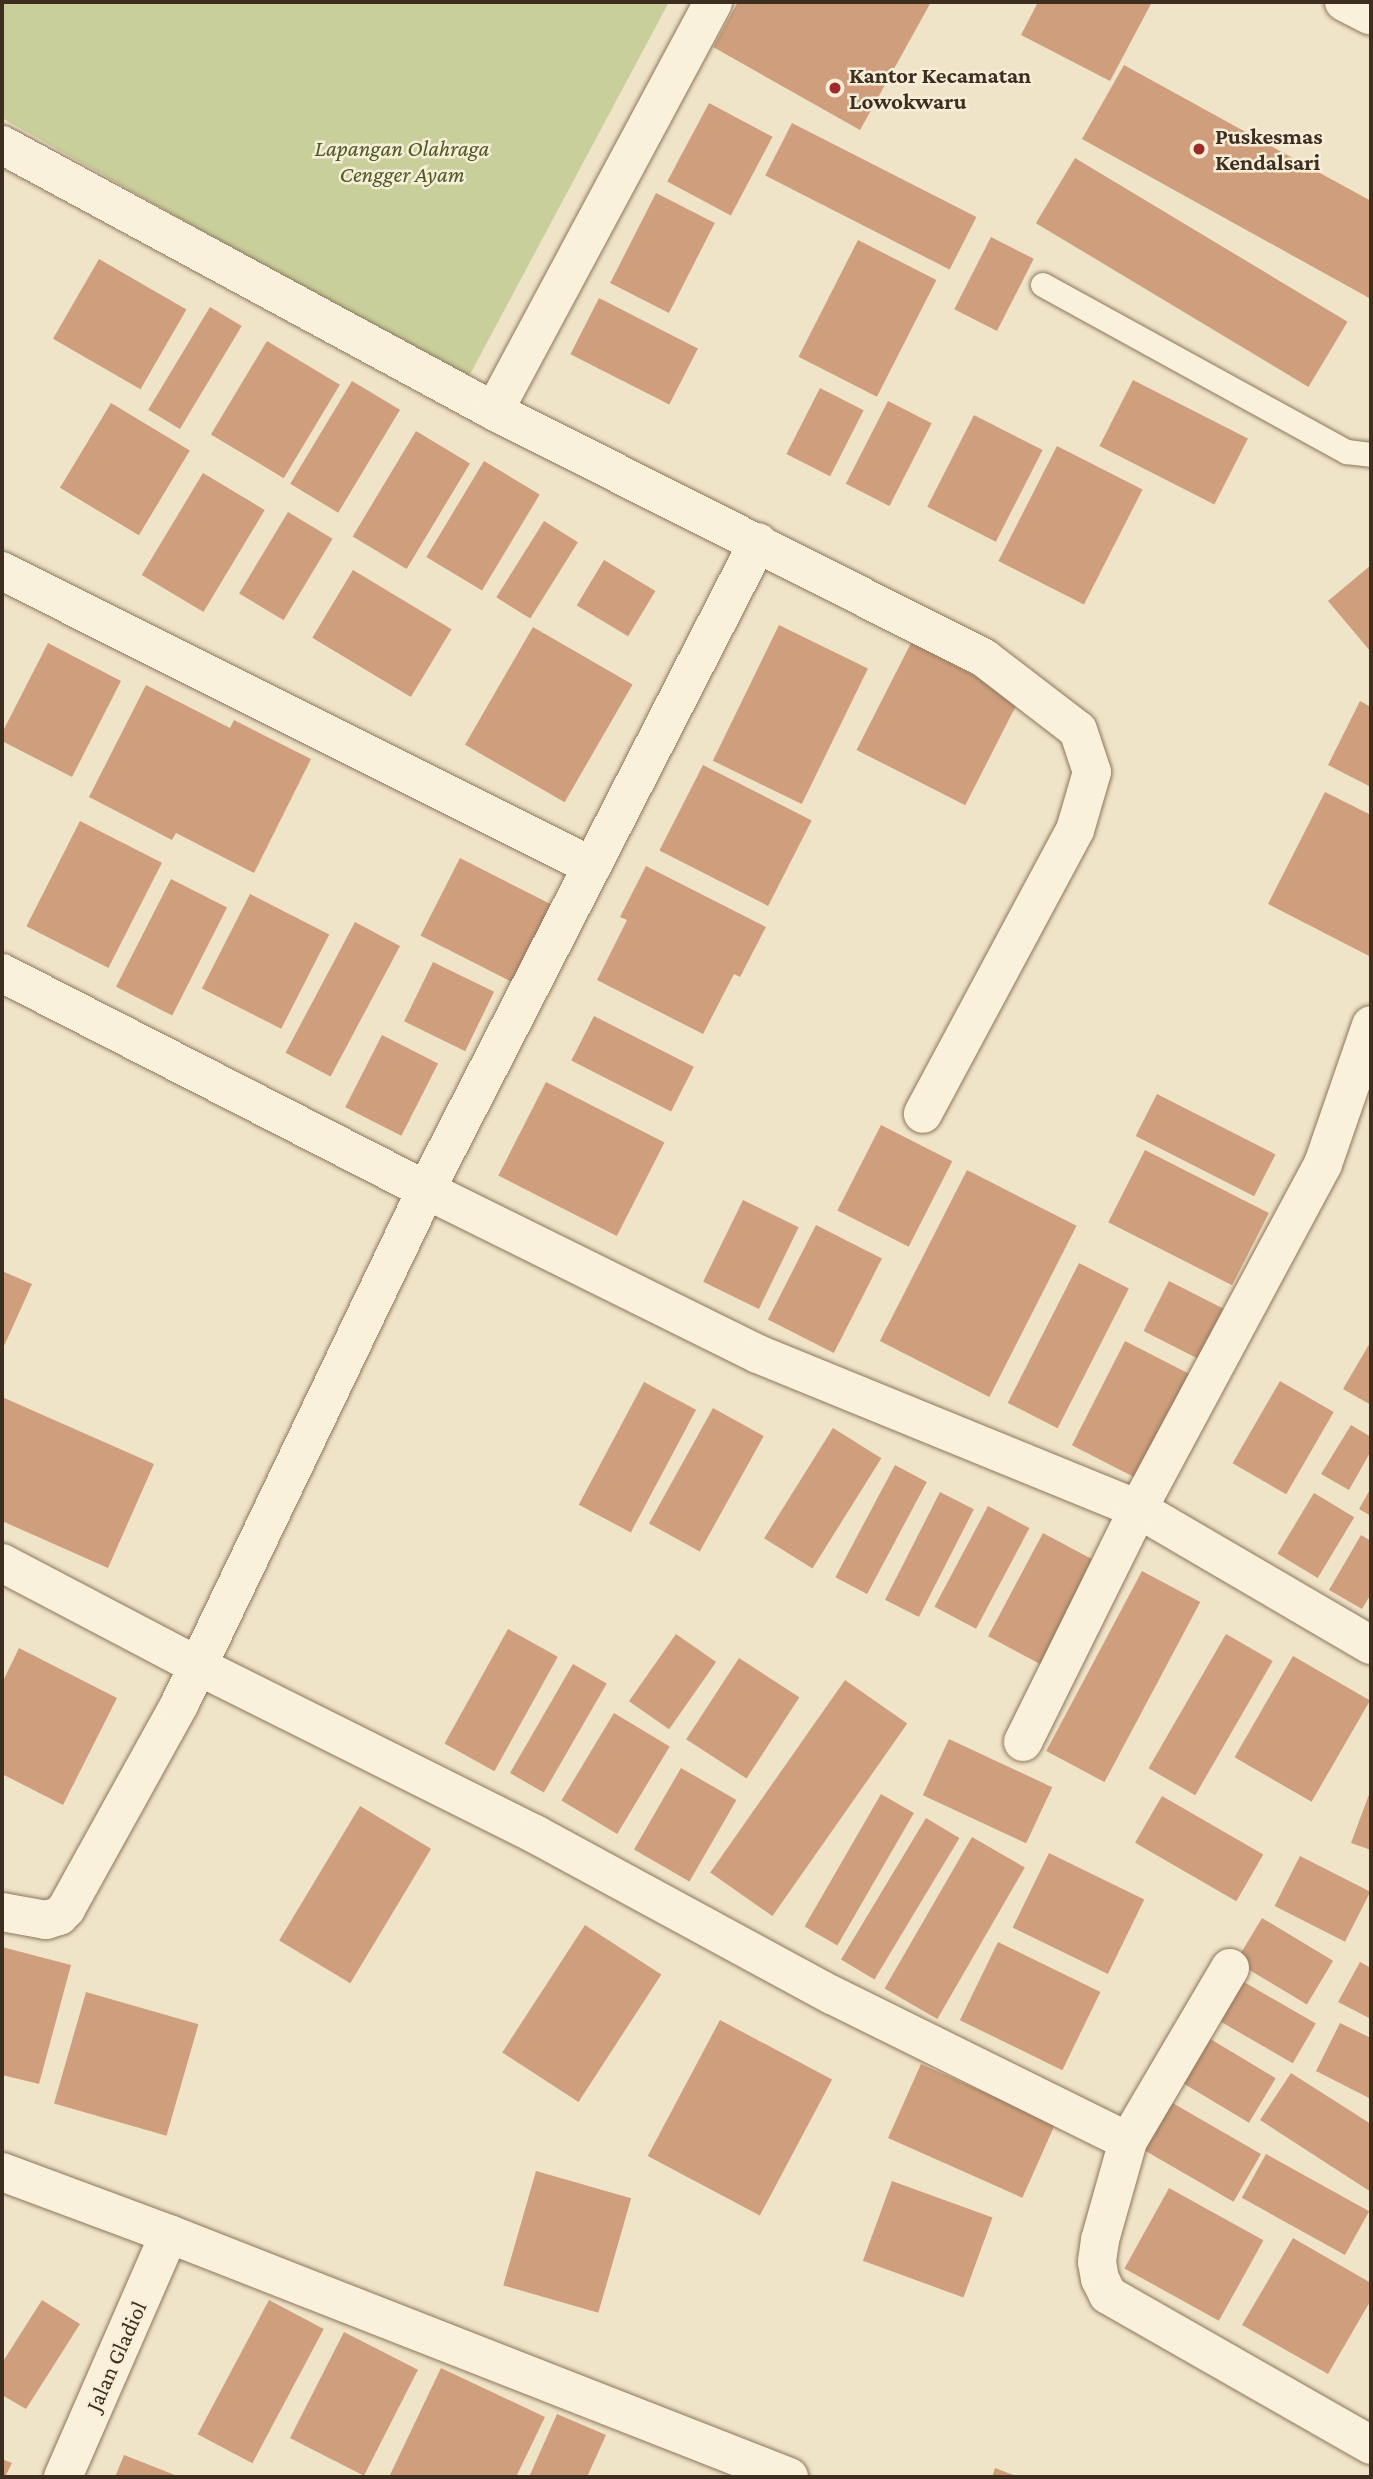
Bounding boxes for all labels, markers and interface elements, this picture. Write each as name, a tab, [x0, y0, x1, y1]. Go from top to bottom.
place label: Kantor Kecamatan Lowokwaru	[849, 61, 1031, 115]
marker: Kantor Kecamatan Lowokwaru	[827, 80, 843, 96]
place label: Puskesmas Kendalsari	[1215, 122, 1323, 176]
park label: Lapangan Olahraga Cengger Ayam	[315, 134, 489, 188]
marker: Puskesmas Kendalsari	[1189, 139, 1209, 159]
street label: Jalan Gladiol	[79, 2297, 153, 2415]

